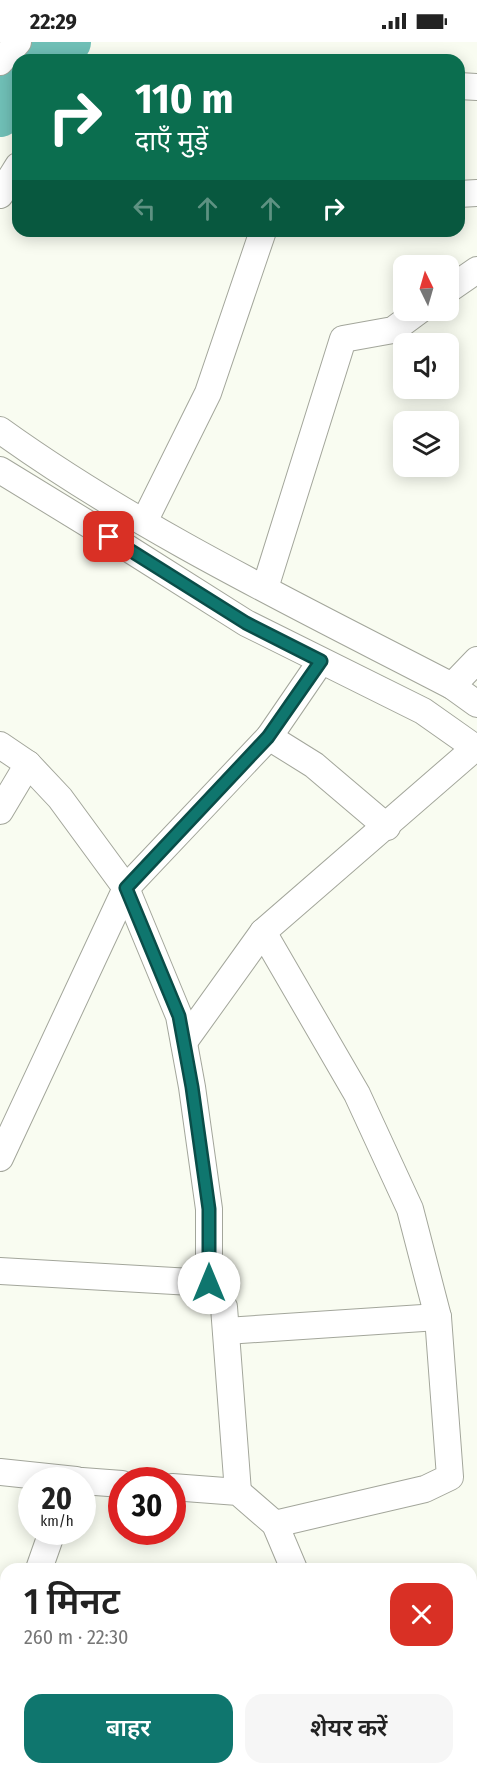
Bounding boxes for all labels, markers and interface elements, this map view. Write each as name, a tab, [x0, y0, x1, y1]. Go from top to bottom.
text: 22:29	[30, 8, 77, 35]
text: 110 m	[135, 74, 234, 124]
icon: right	[36, 78, 114, 156]
text: दाएँ मुड़ें	[135, 125, 208, 157]
icon: left	[128, 192, 161, 225]
icon: ahead	[191, 192, 224, 225]
icon: ahead	[254, 192, 287, 225]
icon: right	[317, 192, 350, 225]
north arrow	[393, 255, 459, 321]
map controls	[393, 255, 459, 477]
button: sound	[393, 333, 459, 399]
button: layers	[393, 411, 459, 477]
pin	[83, 511, 134, 562]
icon: arrive	[92, 520, 125, 553]
position arrow	[177, 1251, 241, 1315]
speed limit sign: 30	[108, 1467, 186, 1545]
text: 20	[42, 1481, 72, 1517]
text: km/h	[40, 1512, 74, 1530]
text: 1 मिनट	[24, 1580, 120, 1624]
button: close	[390, 1583, 453, 1646]
text: 260 m · 22:30	[24, 1625, 128, 1649]
button: बाहर	[24, 1694, 233, 1763]
button: शेयर करें	[245, 1694, 453, 1763]

